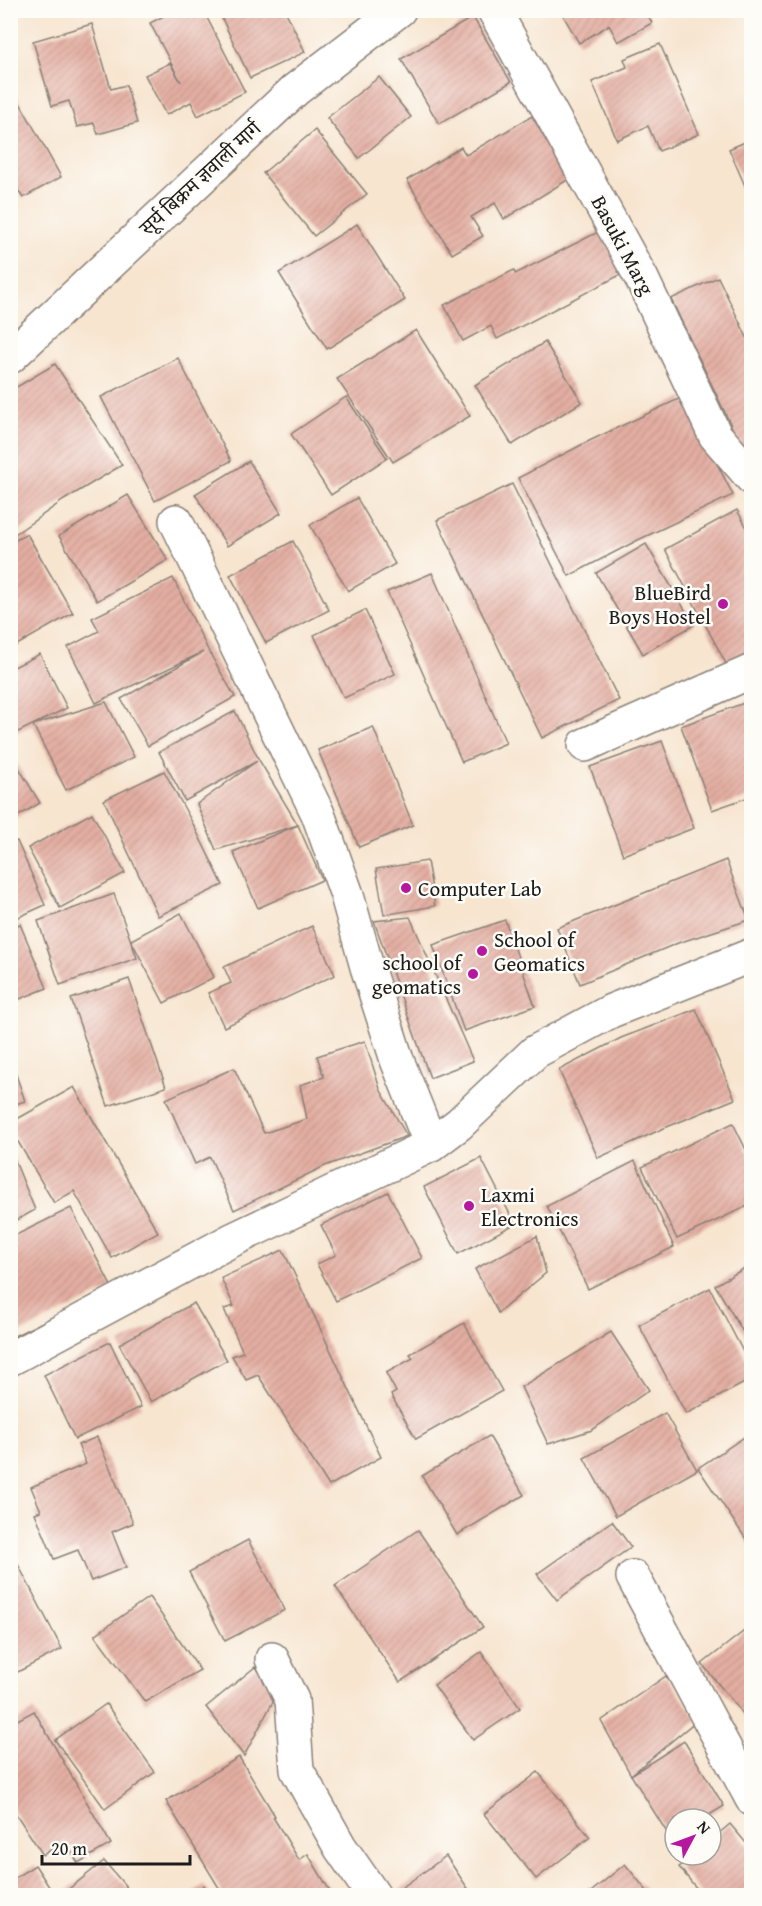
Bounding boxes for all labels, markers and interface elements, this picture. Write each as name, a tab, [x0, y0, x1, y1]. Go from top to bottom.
street label: सूर्य बिक्रम ज्ञवाली मार्ग	[131, 113, 269, 243]
street label: Basuki Marg	[584, 190, 663, 301]
place label: BlueBird Boys Hostel	[609, 577, 712, 632]
marker: BlueBird Boys Hostel	[716, 597, 730, 611]
place label: Computer Lab	[418, 873, 542, 904]
marker: Computer Lab	[399, 881, 413, 895]
place label: School of Geomatics	[494, 924, 585, 979]
marker: School of Geomatics	[475, 944, 489, 958]
place label: school of geomatics	[372, 947, 463, 1002]
marker: school of geomatics	[466, 967, 480, 981]
place label: Laxmi Electronics	[481, 1179, 578, 1234]
marker: Laxmi Electronics	[462, 1199, 476, 1213]
north arrow	[663, 1807, 723, 1867]
text: N	[692, 1815, 717, 1839]
scale bar	[42, 1828, 190, 1866]
text: 20 m	[51, 1835, 87, 1862]

